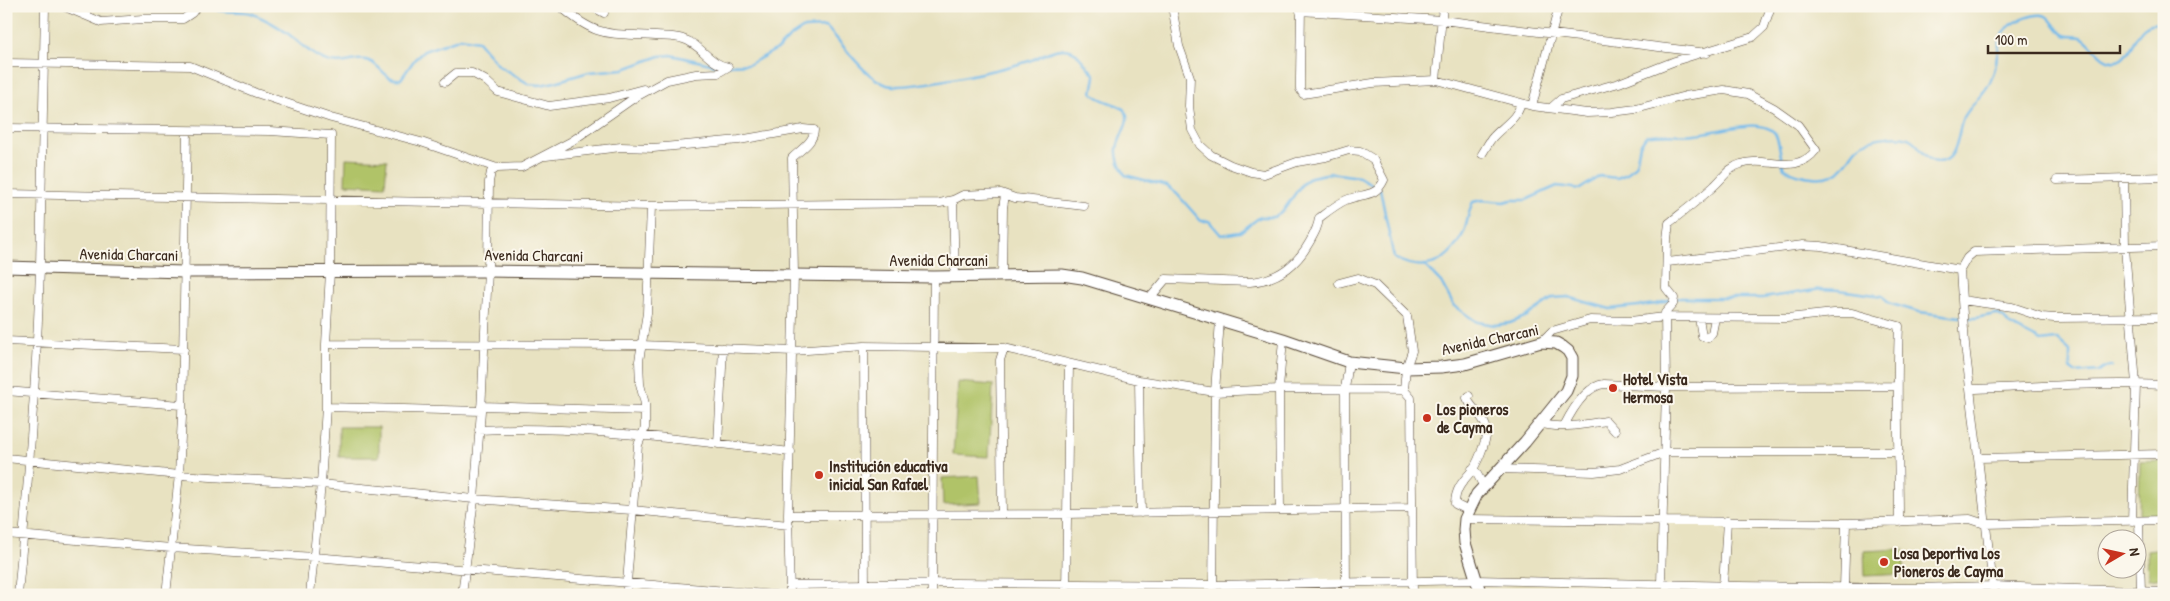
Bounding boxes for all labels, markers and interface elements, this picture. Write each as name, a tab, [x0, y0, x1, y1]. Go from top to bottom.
scale bar	[1988, 22, 2120, 54]
text: 100 m	[1995, 29, 2028, 50]
street label: Avenida Charcani	[79, 242, 179, 266]
street label: Avenida Charcani	[484, 243, 584, 267]
street label: Avenida Charcani	[890, 249, 988, 271]
street label: Avenida Charcani	[1439, 318, 1541, 360]
place label: Hotel Vista Hermosa	[1623, 368, 1688, 408]
marker: Hotel Vista Hermosa	[1607, 382, 1619, 394]
place label: Los pioneros de Cayma	[1437, 398, 1509, 439]
marker: Los pioneros de Cayma	[1421, 412, 1433, 424]
place label: Institución educativa inicial San Rafael	[829, 455, 948, 495]
marker: Institución educativa inicial San Rafael	[813, 469, 825, 481]
north arrow	[2098, 528, 2148, 578]
place label: Losa Deportiva Los Pioneros de Cayma	[1894, 542, 2004, 583]
text: N	[2125, 547, 2145, 558]
marker: Losa Deportiva Los Pioneros de Cayma	[1878, 556, 1890, 568]

